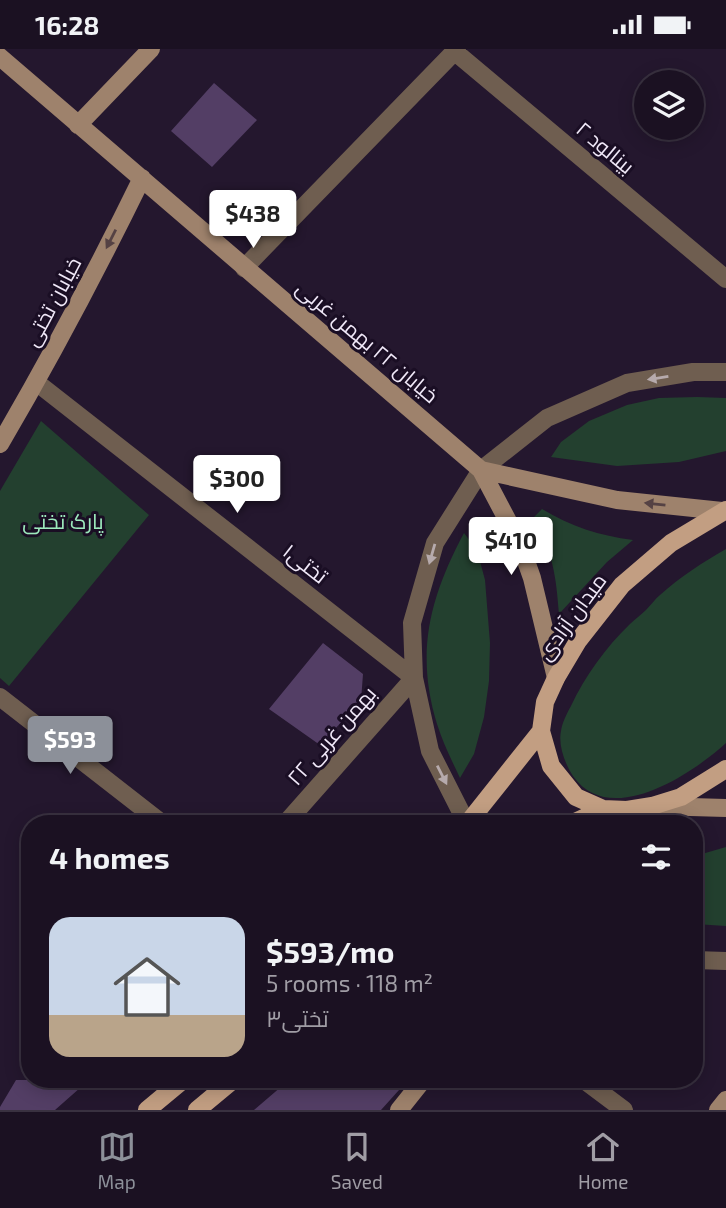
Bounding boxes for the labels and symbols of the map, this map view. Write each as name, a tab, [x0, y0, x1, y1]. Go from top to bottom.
street label: بینالود ۲	[571, 115, 640, 179]
pin: $438	[212, 191, 294, 250]
one-way arrow	[106, 230, 118, 250]
street label: خیابان تختی	[18, 252, 87, 351]
street label: خیابان ۲۲ بهمن غربی	[291, 274, 444, 409]
one-way arrow	[647, 373, 669, 384]
pin: $300	[196, 455, 278, 515]
one-way arrow	[643, 499, 665, 510]
park label: پارک تختی	[22, 508, 104, 536]
pin: $410	[470, 517, 552, 577]
street label: تختی۱	[277, 538, 333, 590]
one-way arrow	[426, 544, 436, 565]
street label: میدان آزادی	[531, 568, 612, 665]
street label: ۲۲ بهمن غربی	[281, 680, 382, 791]
pin: $593	[29, 717, 111, 776]
one-way arrow	[436, 765, 447, 785]

